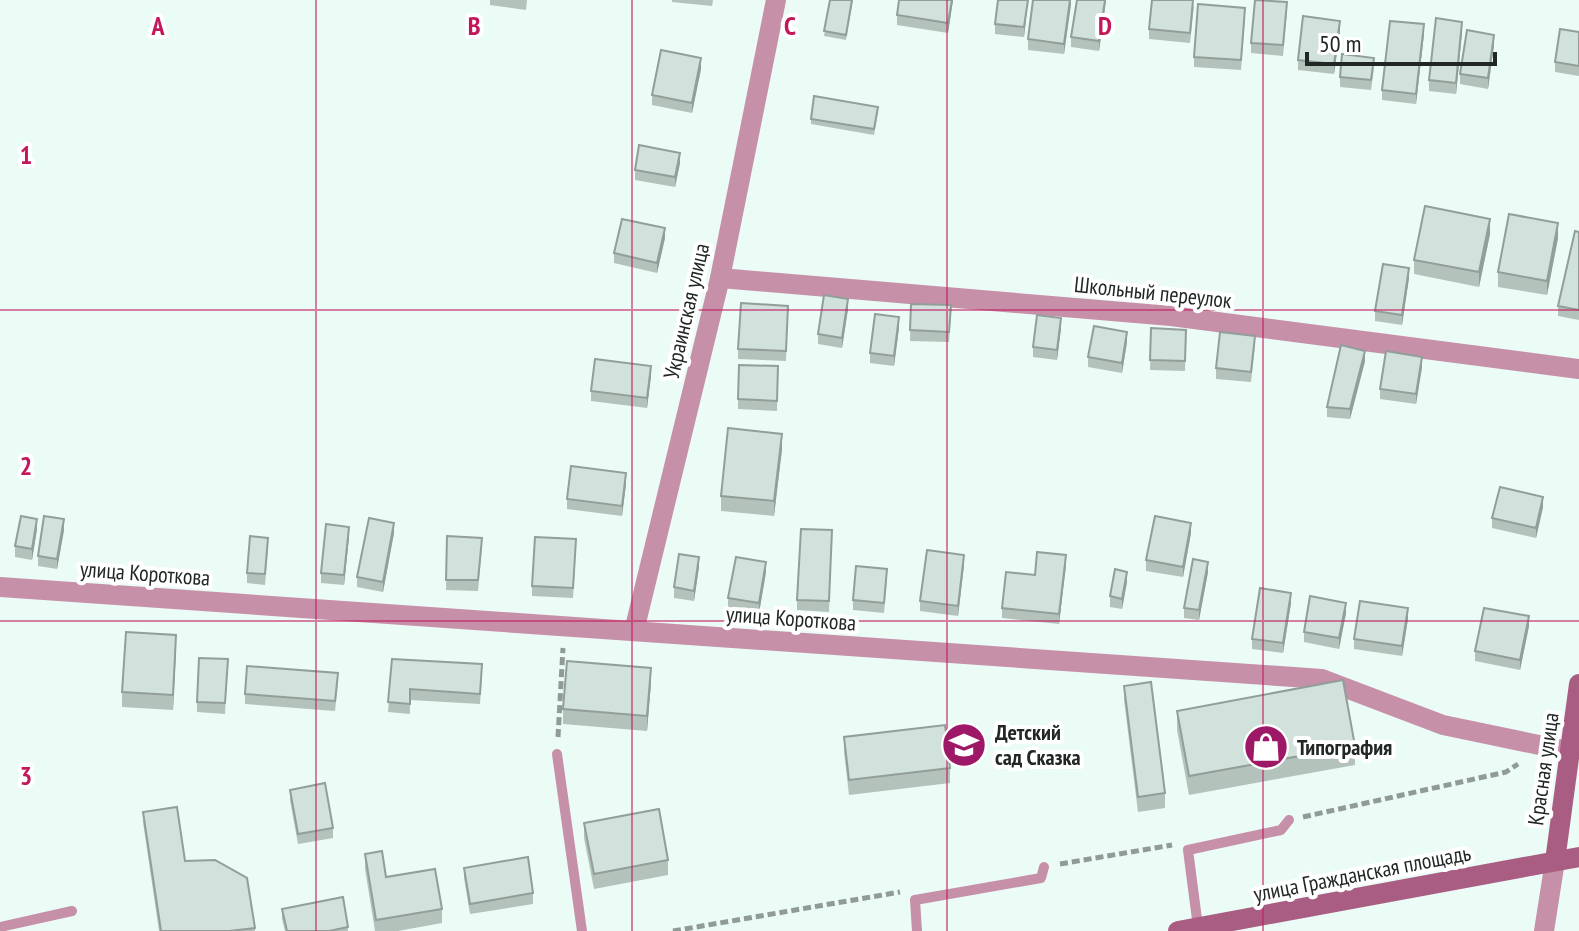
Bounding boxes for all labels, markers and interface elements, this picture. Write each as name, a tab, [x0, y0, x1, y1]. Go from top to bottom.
text: A	[150, 9, 165, 42]
text: B	[468, 9, 481, 42]
text: C	[784, 9, 796, 42]
text: D	[1098, 9, 1112, 42]
scale bar	[1307, 16, 1495, 66]
text: 50 m	[1319, 28, 1361, 59]
text: 1	[20, 138, 32, 171]
street label: Украинская улица	[657, 240, 715, 382]
street label: Школьный переулок	[1073, 270, 1234, 314]
text: 2	[20, 449, 32, 482]
street label: улица Короткова	[79, 554, 211, 592]
street label: улица Короткова	[725, 599, 857, 637]
street label: Красная улица	[1521, 711, 1565, 827]
place label: Детский сад Сказка	[995, 718, 1081, 771]
school or university icon: Детский сад Сказка	[940, 721, 988, 769]
shop icon: Типография	[1242, 723, 1290, 771]
place label: Типография	[1297, 733, 1392, 761]
text: 3	[20, 759, 32, 792]
street label: улица Гражданская площадь	[1251, 838, 1473, 908]

